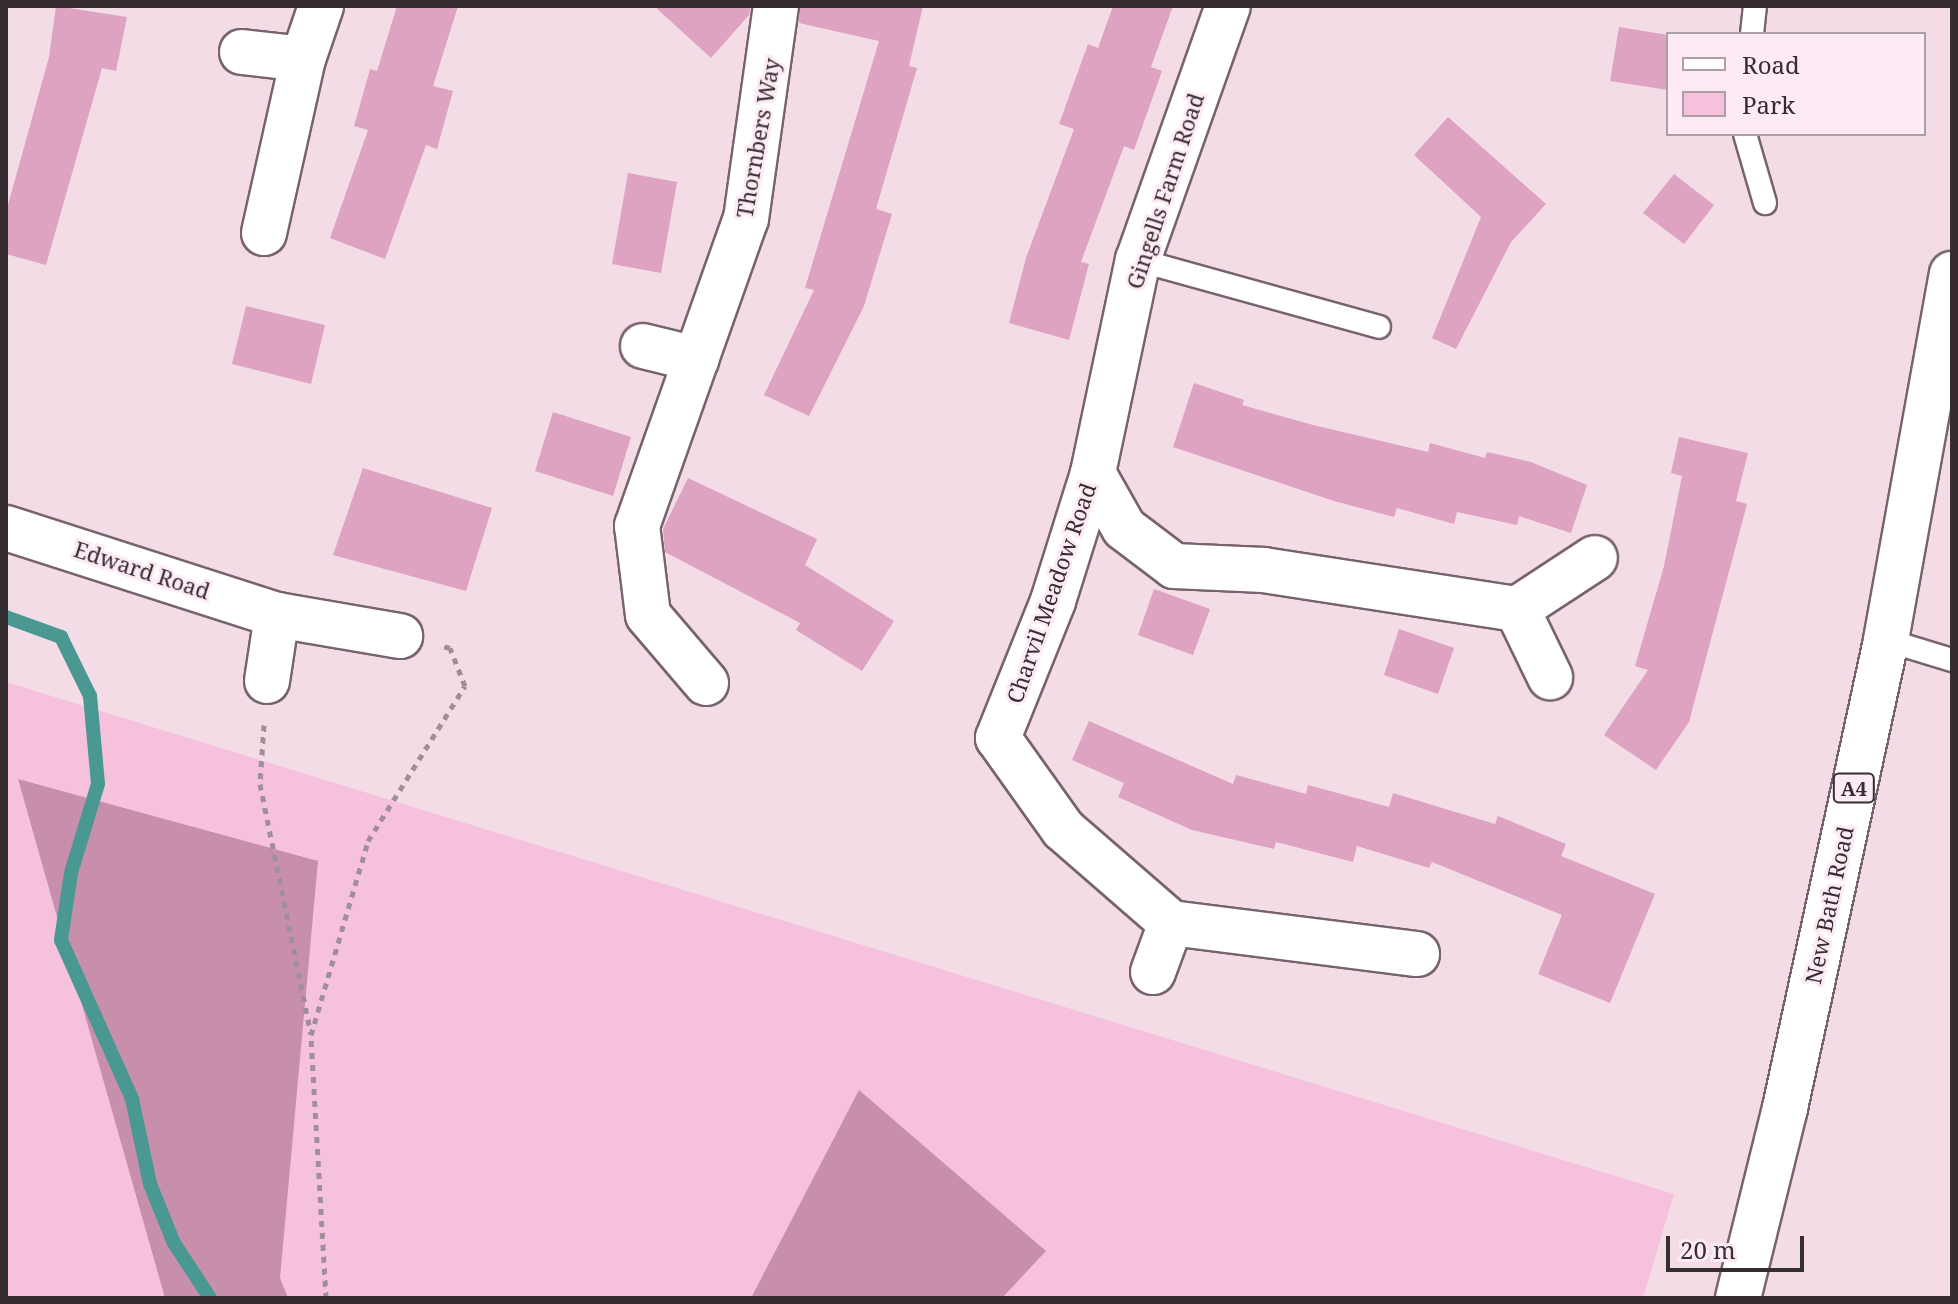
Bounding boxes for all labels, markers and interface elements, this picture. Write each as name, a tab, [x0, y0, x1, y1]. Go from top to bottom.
legend	[1666, 32, 1926, 136]
text: Road	[1742, 48, 1800, 81]
street label: Thornbers Way	[731, 56, 785, 220]
text: Park	[1742, 88, 1795, 121]
street label: Gingells Farm Road	[1121, 90, 1209, 292]
street label: Charvil Meadow Road	[1001, 479, 1101, 707]
street label: Edward Road	[71, 536, 213, 604]
road number: A4	[1832, 772, 1876, 804]
street label: New Bath Road	[1799, 824, 1859, 986]
scale bar	[1670, 1220, 1808, 1270]
text: 20 m	[1680, 1233, 1736, 1266]

